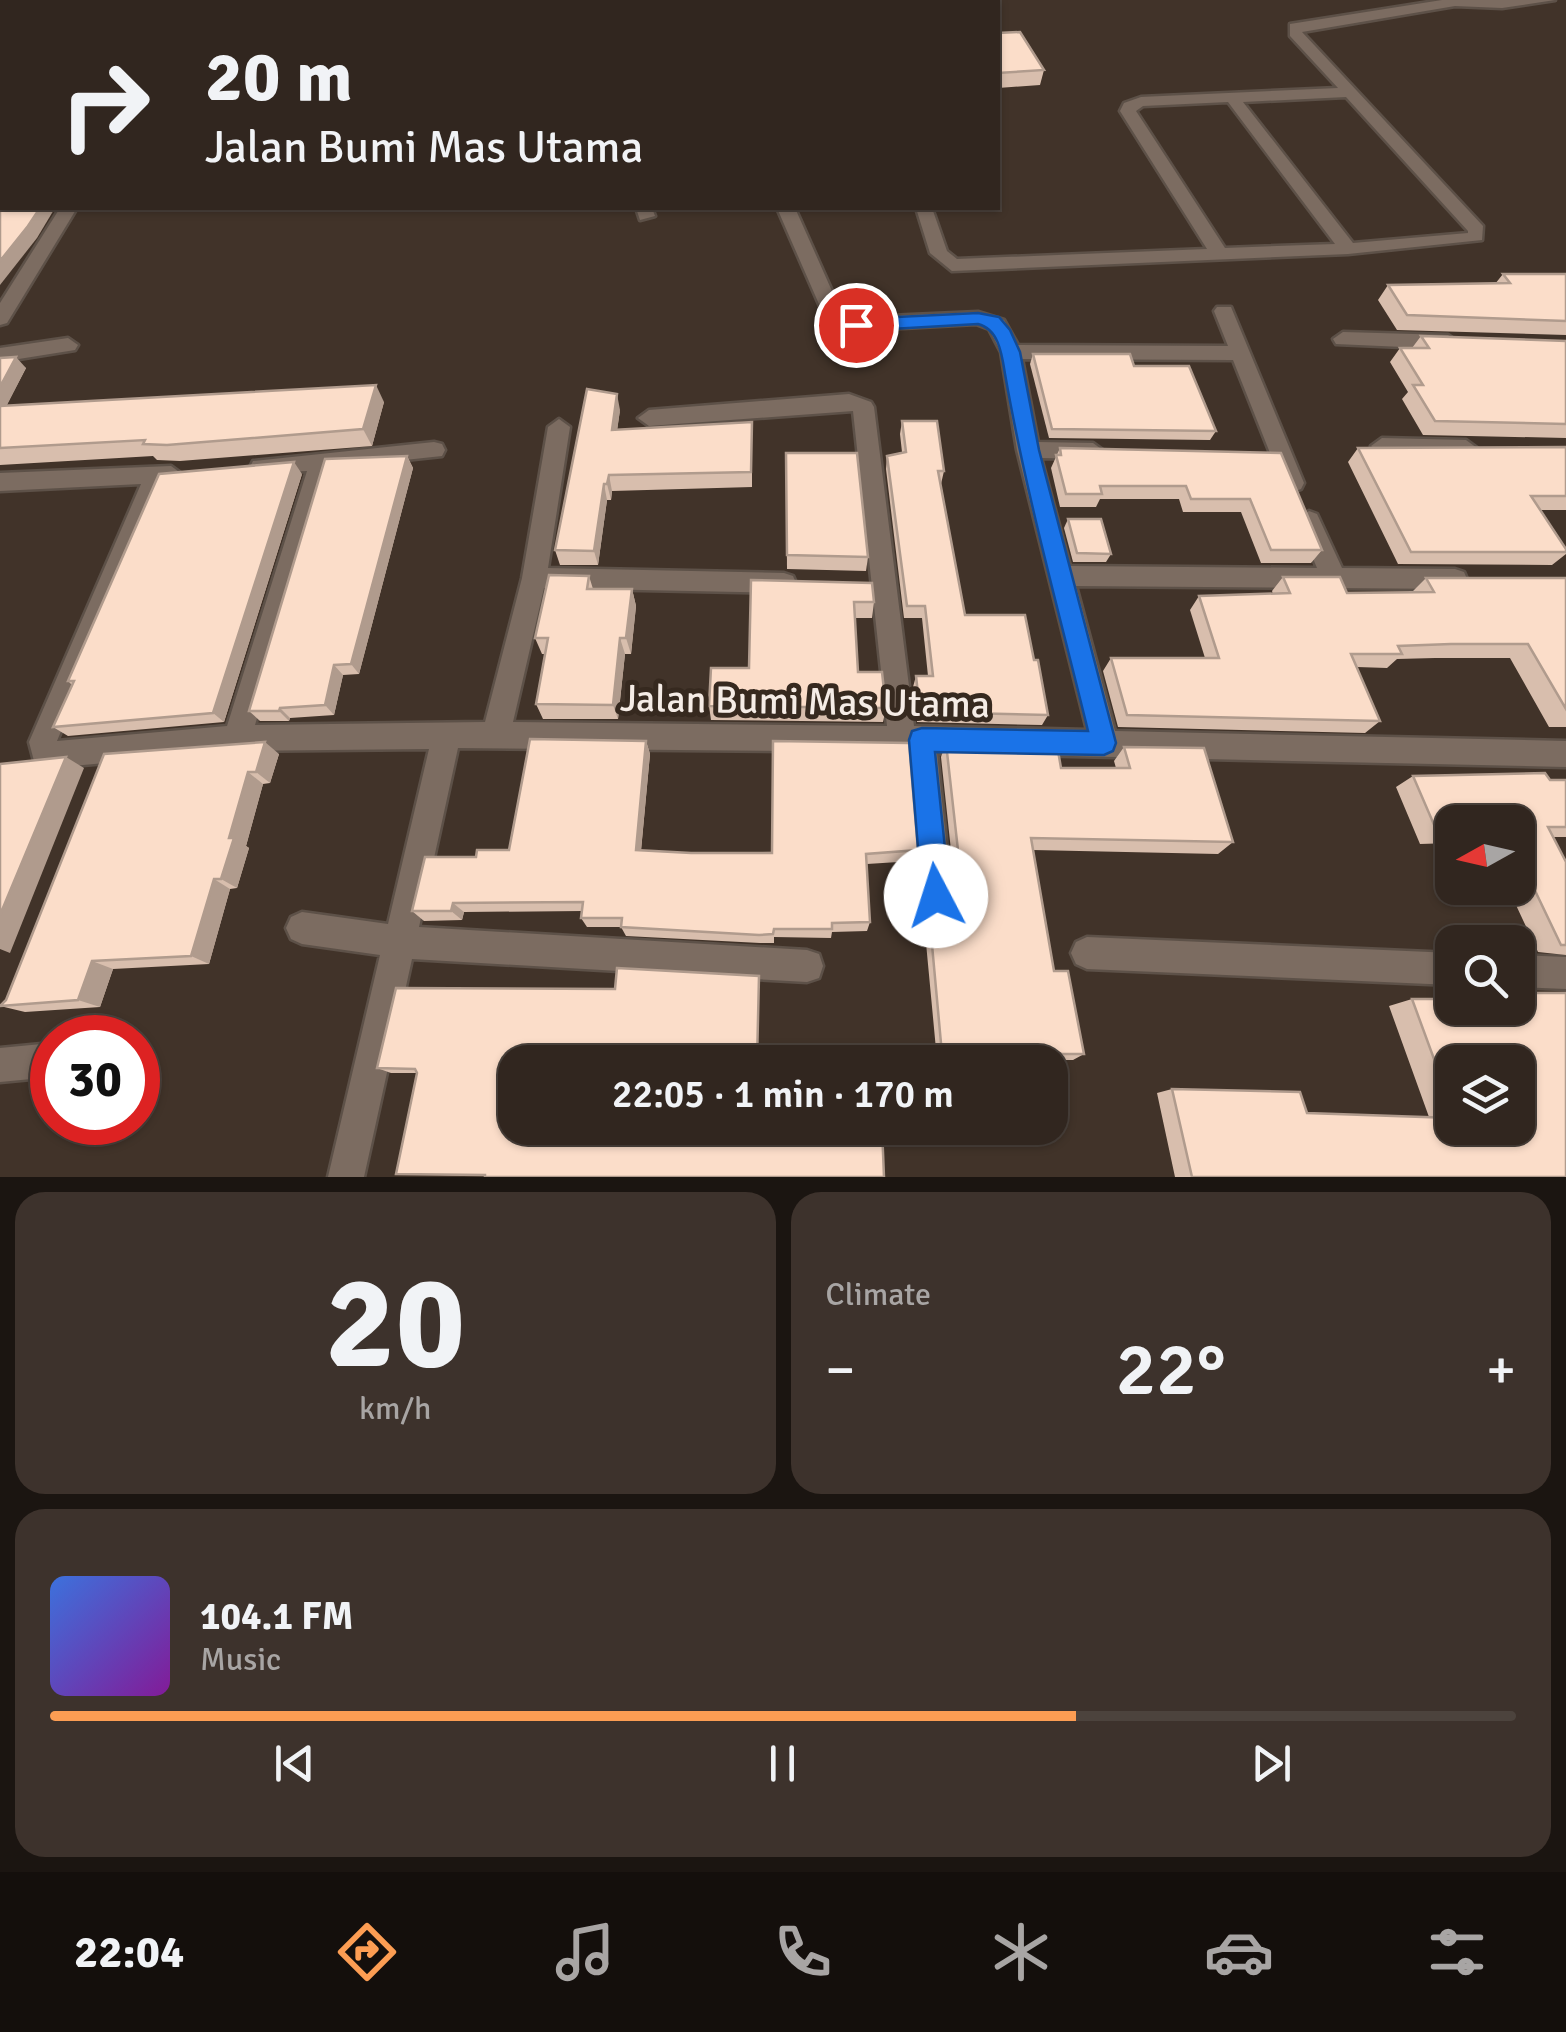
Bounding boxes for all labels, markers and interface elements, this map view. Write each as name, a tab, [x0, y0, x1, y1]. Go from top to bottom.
text: 20 m	[205, 34, 353, 120]
icon: right	[40, 40, 170, 170]
text: Jalan Bumi Mas Utama	[205, 120, 643, 175]
pin	[814, 283, 899, 368]
icon: arrive	[829, 298, 884, 353]
street label: Jalan Bumi Mas Utama	[620, 675, 990, 728]
north arrow	[1435, 805, 1535, 905]
map controls	[1435, 805, 1535, 1145]
position arrow	[884, 844, 988, 948]
button: search	[1435, 925, 1535, 1025]
speed limit sign: 30	[30, 1015, 160, 1145]
button: layers	[1435, 1045, 1535, 1145]
text: 22:05 · 1 min · 170 m	[612, 1071, 954, 1118]
text: 20	[325, 1244, 465, 1404]
text: Climate	[826, 1275, 931, 1314]
text: 22°	[1116, 1323, 1226, 1416]
text: −	[826, 1336, 855, 1404]
text: +	[1486, 1336, 1516, 1404]
text: km/h	[359, 1389, 431, 1428]
text: 104.1 FM	[200, 1593, 353, 1640]
text: Music	[200, 1640, 281, 1679]
icon: previous	[267, 1736, 322, 1791]
icon: pause	[755, 1736, 810, 1791]
icon: next	[1244, 1736, 1299, 1791]
icon: directions	[332, 1917, 402, 1987]
icon: music	[550, 1917, 620, 1987]
icon: phone	[768, 1917, 838, 1987]
icon: climate	[986, 1917, 1056, 1987]
icon: car	[1204, 1917, 1274, 1987]
icon: filters	[1422, 1917, 1492, 1987]
text: 22:04	[74, 1925, 184, 1980]

